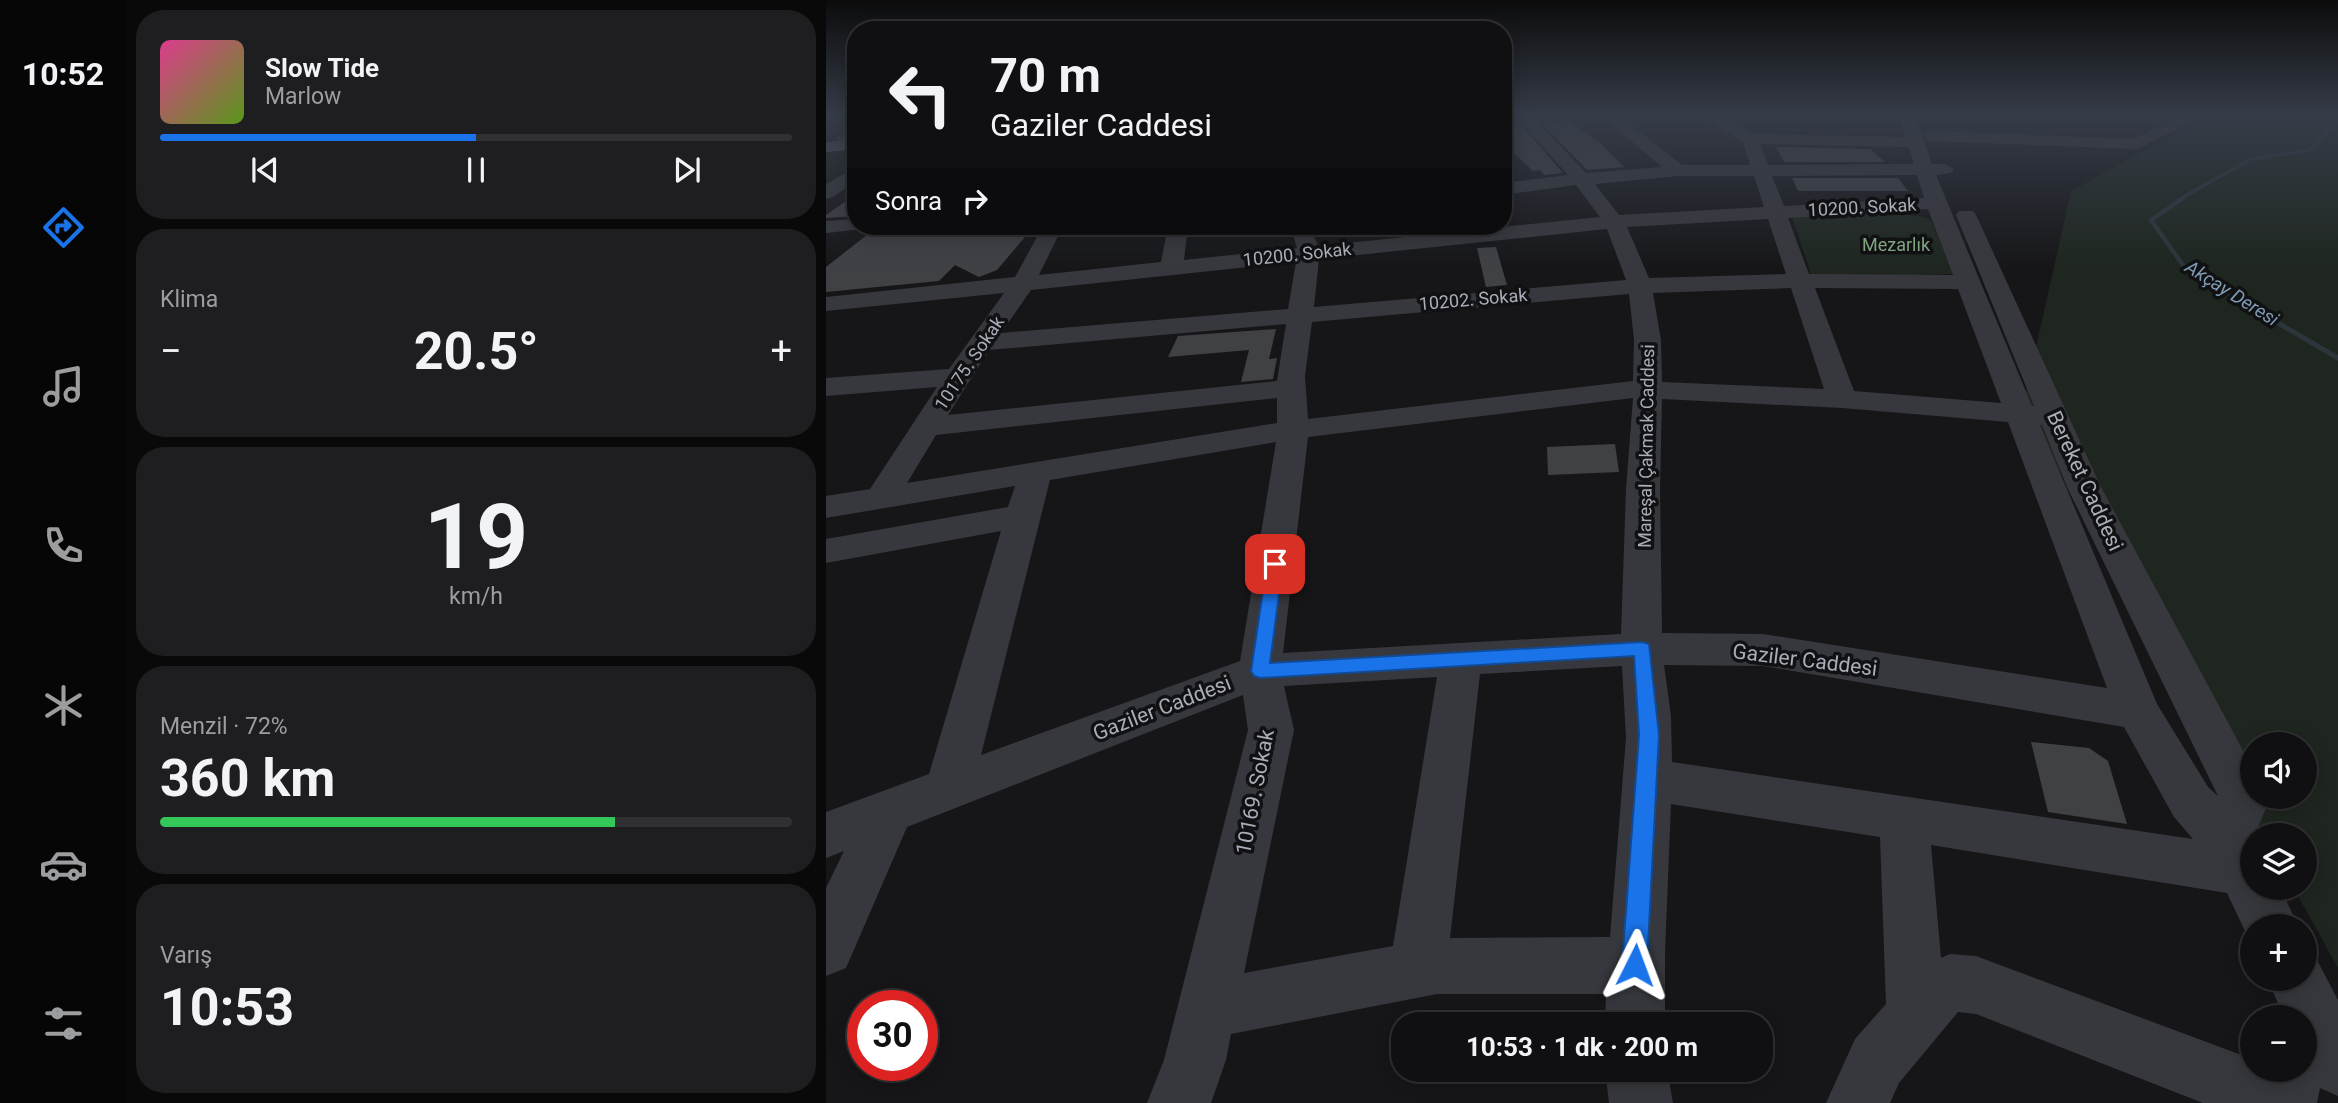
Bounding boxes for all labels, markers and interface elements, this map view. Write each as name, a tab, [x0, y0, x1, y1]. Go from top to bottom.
text: 70 m	[990, 47, 1101, 104]
icon: left	[875, 49, 966, 140]
text: Slow Tide	[265, 53, 379, 83]
text: 10:52	[22, 55, 104, 93]
text: Marlow	[265, 83, 341, 110]
text: Gaziler Caddesi	[990, 106, 1212, 144]
icon: previous	[246, 151, 284, 189]
icon: pause	[457, 151, 495, 189]
icon: next	[668, 151, 706, 189]
icon: right	[956, 182, 994, 220]
text: Sonra	[875, 186, 942, 216]
street label: 10200. Sokak	[1807, 194, 1918, 220]
icon: directions	[39, 203, 88, 252]
park label: Mezarlık	[1862, 234, 1931, 255]
street label: 10200. Sokak	[1242, 238, 1353, 270]
water label: Akçay Deresi	[2180, 255, 2283, 331]
street label: 10202. Sokak	[1418, 284, 1529, 314]
text: Klima	[160, 286, 218, 313]
street label: 10175. Sokak	[930, 311, 1009, 414]
text: 20.5°	[414, 321, 539, 382]
text: −	[160, 329, 182, 373]
text: +	[770, 329, 792, 373]
street label: Mareşal Çakmak Caddesi	[1634, 344, 1658, 548]
icon: music	[39, 362, 88, 411]
street label: Bereket Caddesi	[2042, 407, 2128, 555]
text: 19	[424, 484, 528, 590]
icon: phone	[39, 521, 88, 570]
pin	[1245, 534, 1305, 594]
icon: arrive	[1256, 545, 1294, 583]
text: km/h	[449, 583, 503, 610]
street label: Gaziler Caddesi	[1731, 639, 1879, 681]
street label: Gaziler Caddesi	[1090, 671, 1234, 745]
icon: climate	[39, 681, 88, 730]
text: Menzil · 72%	[160, 713, 288, 740]
street label: 10169. Sokak	[1231, 727, 1279, 857]
map controls	[2240, 732, 2317, 1082]
button: sound	[2240, 732, 2317, 809]
text: 360 km	[160, 748, 335, 809]
button: layers	[2240, 823, 2317, 900]
icon: car	[39, 840, 88, 889]
button: +	[2240, 914, 2317, 991]
position arrow	[1598, 928, 1672, 1002]
text: Varış	[160, 942, 212, 969]
text: 10:53	[160, 977, 294, 1038]
speed limit sign: 30	[847, 990, 938, 1081]
icon: filters	[39, 999, 88, 1048]
button: −	[2240, 1005, 2317, 1082]
text: 10:53 · 1 dk · 200 m	[1466, 1032, 1698, 1062]

